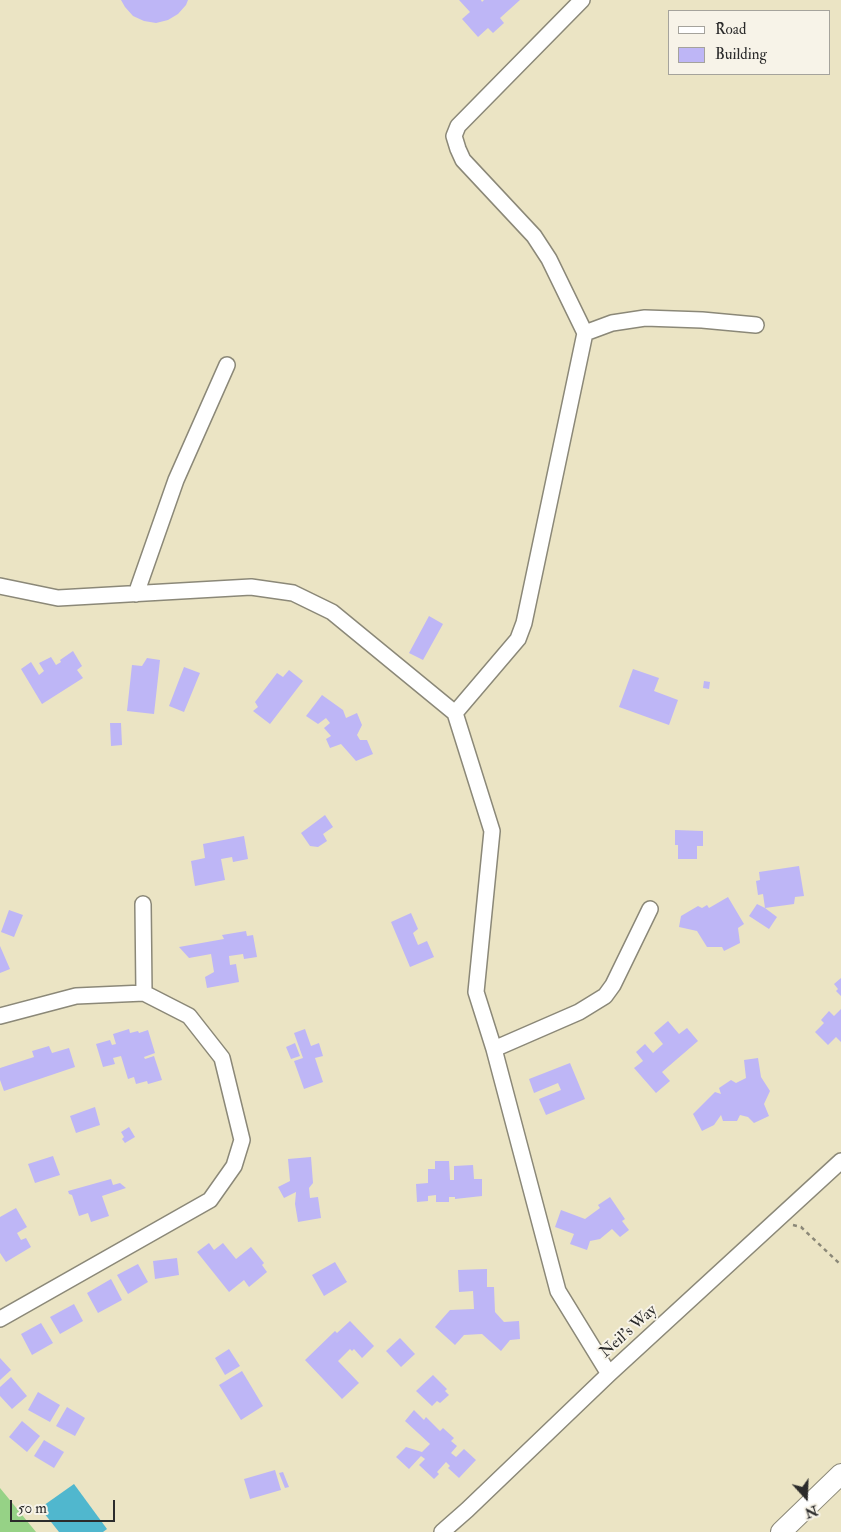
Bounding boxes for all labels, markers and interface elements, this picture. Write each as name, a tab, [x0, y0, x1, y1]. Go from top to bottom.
legend	[668, 10, 831, 75]
text: Road	[715, 20, 746, 39]
text: Building	[715, 45, 767, 64]
street label: Neil's Way	[597, 1301, 661, 1363]
north arrow	[781, 1472, 831, 1522]
scale bar	[12, 1490, 118, 1522]
text: 50 m	[18, 1499, 47, 1518]
text: N	[803, 1501, 820, 1522]

